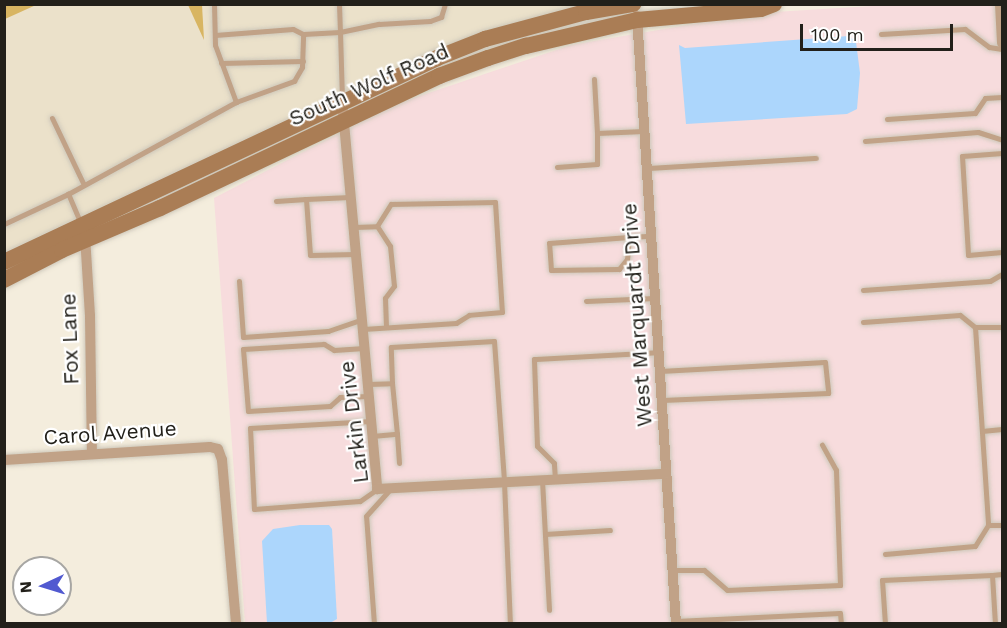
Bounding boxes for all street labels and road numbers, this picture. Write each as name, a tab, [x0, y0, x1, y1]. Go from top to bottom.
street label: South Wolf Road	[285, 38, 453, 132]
street label: West Marquardt Drive	[617, 202, 657, 428]
street label: Fox Lane	[56, 293, 84, 385]
street label: Larkin Drive	[334, 359, 374, 485]
street label: Carol Avenue	[42, 416, 178, 450]

